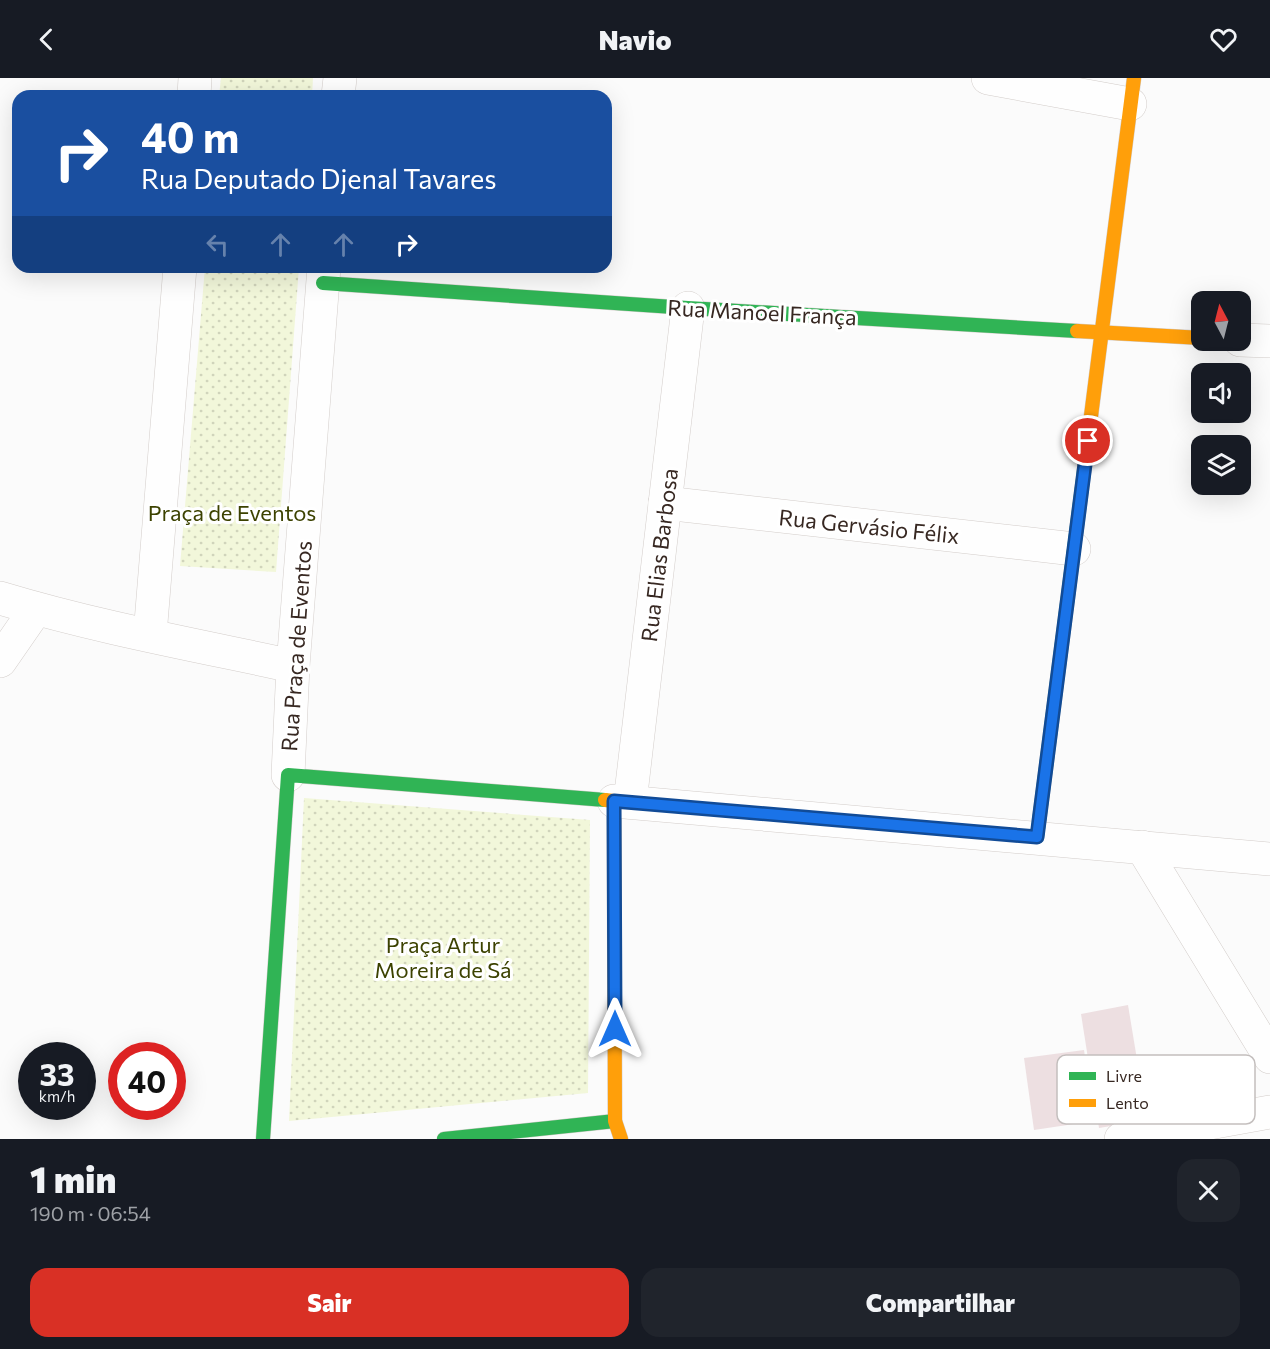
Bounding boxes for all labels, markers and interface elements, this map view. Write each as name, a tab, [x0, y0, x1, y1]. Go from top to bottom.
icon: back	[30, 23, 63, 56]
text: Navio	[598, 23, 672, 56]
icon: heart	[1207, 23, 1240, 56]
text: 40 m	[141, 110, 239, 162]
icon: right	[42, 114, 120, 192]
text: Rua Deputado Djenal Tavares	[141, 162, 497, 195]
icon: left	[201, 228, 234, 261]
icon: ahead	[264, 228, 297, 261]
icon: ahead	[327, 228, 360, 261]
icon: right	[390, 228, 423, 261]
north arrow	[1191, 291, 1251, 351]
map controls	[1191, 291, 1251, 495]
street label: Rua Manoel França	[667, 294, 857, 330]
button: sound	[1191, 363, 1251, 423]
pin	[1062, 415, 1113, 466]
icon: arrive	[1071, 424, 1104, 457]
button: layers	[1191, 435, 1251, 495]
street label: Rua Elias Barbosa	[635, 467, 683, 643]
park label: Praça de Eventos	[148, 499, 316, 526]
street label: Rua Gervásio Félix	[777, 503, 961, 549]
street label: Rua Praça de Eventos	[275, 540, 317, 752]
park label: Praça Artur Moreira de Sá	[375, 931, 511, 983]
position arrow	[583, 997, 647, 1061]
speed limit sign: 40	[108, 1042, 186, 1120]
text: 33	[40, 1055, 74, 1092]
legend	[1057, 1055, 1255, 1124]
text: Livre	[1106, 1066, 1142, 1085]
text: km/h	[39, 1087, 75, 1105]
text: Lento	[1106, 1093, 1149, 1112]
text: 1 min	[30, 1156, 116, 1200]
button: close	[1177, 1159, 1240, 1222]
text: 190 m · 06:54	[30, 1201, 151, 1225]
button: Sair	[30, 1268, 629, 1337]
button: Compartilhar	[641, 1268, 1240, 1337]

